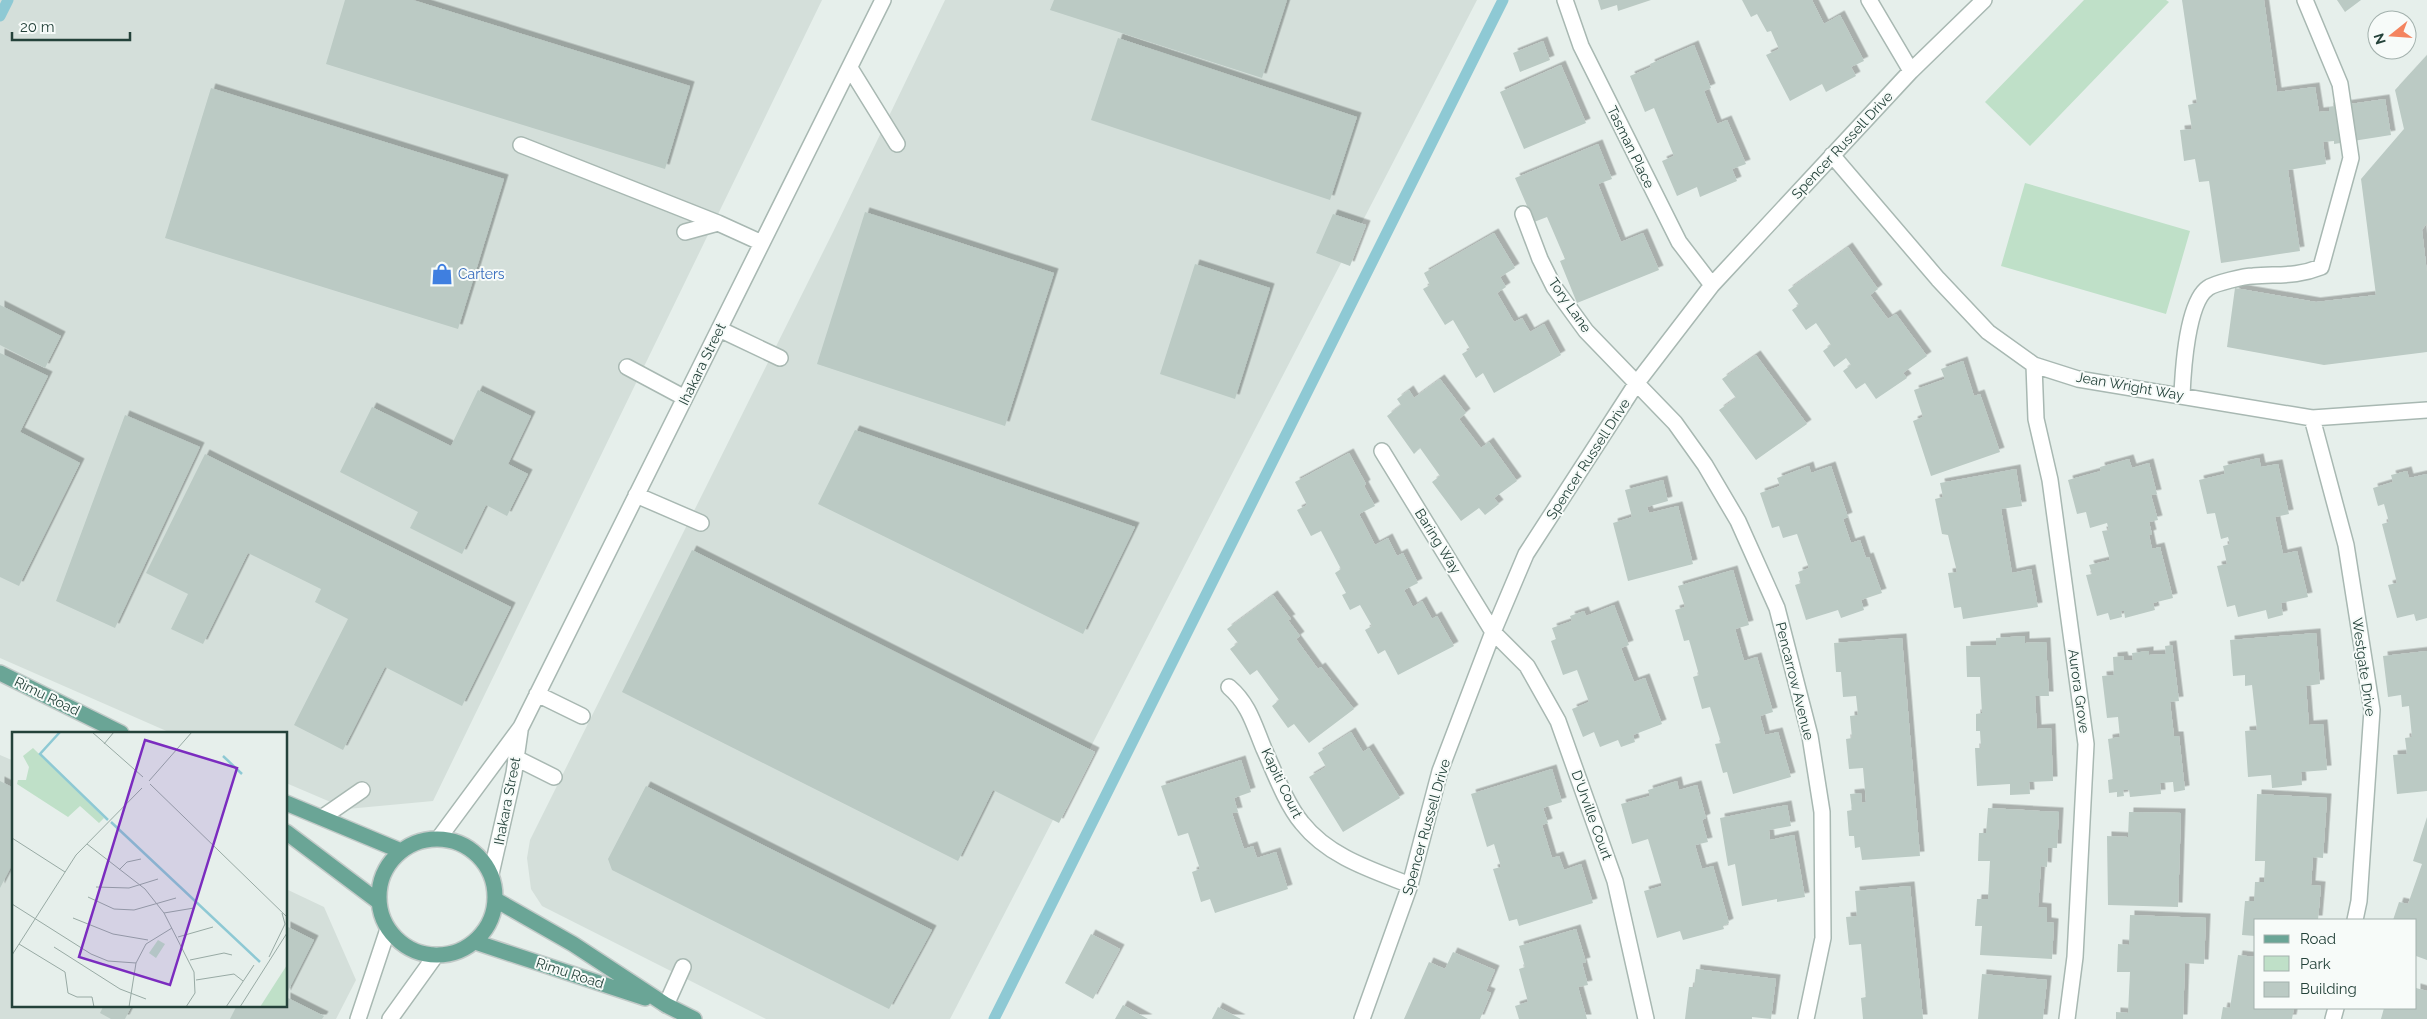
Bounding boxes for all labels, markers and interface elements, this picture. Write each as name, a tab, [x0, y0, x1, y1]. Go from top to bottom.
scale bar	[12, 10, 130, 42]
north arrow	[2367, 10, 2417, 60]
text: 20 m	[20, 18, 55, 36]
text: N	[2370, 31, 2389, 46]
street label: Spencer Russell Drive	[1788, 88, 1896, 202]
street label: Tasman Place	[1604, 103, 1658, 191]
shop icon: Carters	[429, 261, 455, 287]
place label: Carters	[458, 266, 505, 282]
street label: Tory Lane	[1545, 275, 1595, 335]
street label: Ihakara Street	[675, 320, 729, 408]
street label: Jean Wright Way	[2075, 369, 2186, 403]
street label: Spencer Russell Drive	[1543, 396, 1633, 522]
street label: Baring Way	[1412, 505, 1465, 577]
street label: Westgate Drive	[2349, 617, 2379, 717]
street label: Pencarrow Avenue	[1773, 620, 1817, 742]
street label: Aurora Grove	[2065, 648, 2093, 734]
street label: Rimu Road	[12, 673, 82, 719]
inset map	[12, 732, 288, 1006]
street label: Kapiti Court	[1258, 746, 1306, 821]
street label: Ihakara Street	[491, 755, 523, 846]
street label: Spencer Russell Drive	[1399, 757, 1453, 897]
street label: D'Urville Court	[1568, 768, 1616, 862]
legend	[2254, 919, 2417, 1009]
text: Road	[2300, 930, 2336, 948]
street label: Rimu Road	[534, 955, 606, 991]
text: Park	[2300, 955, 2331, 973]
text: Building	[2300, 980, 2357, 998]

